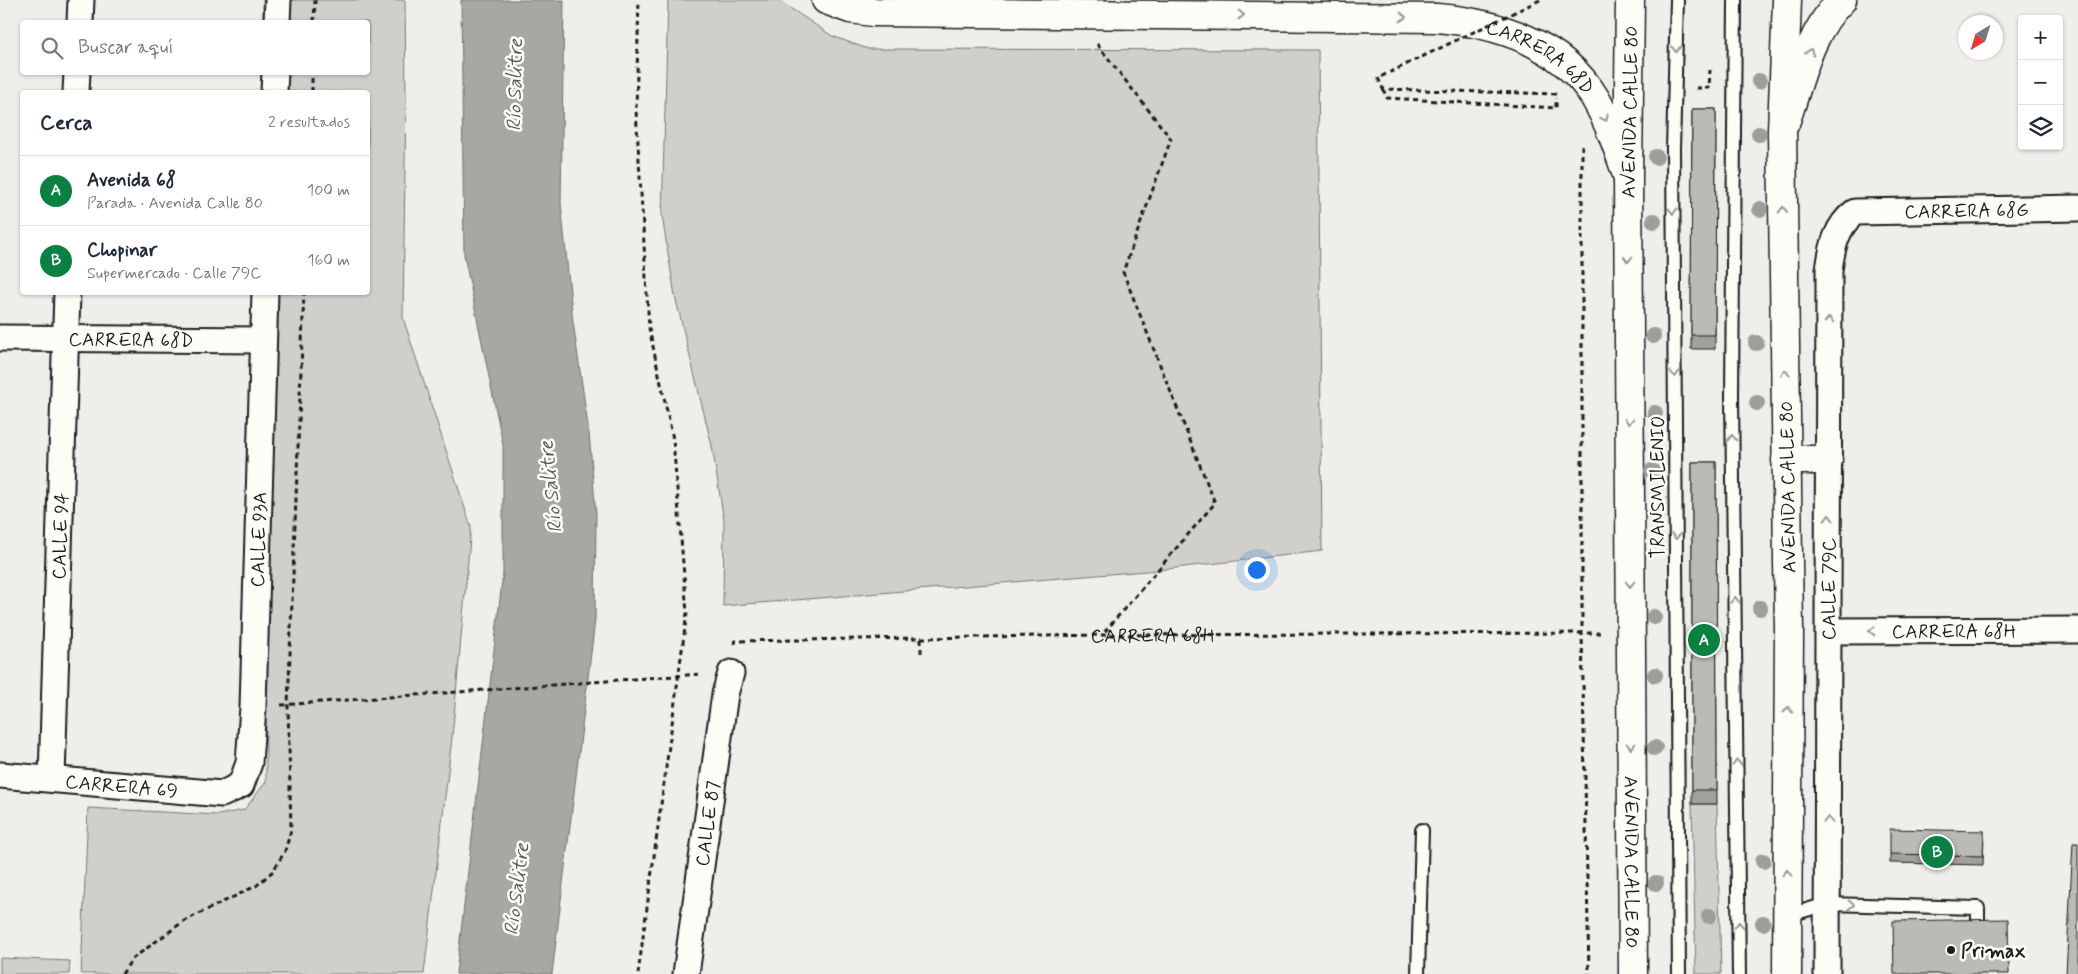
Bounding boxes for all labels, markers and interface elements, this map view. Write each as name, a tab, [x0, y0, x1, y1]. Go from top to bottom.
one-way arrow	[1237, 10, 1245, 20]
one-way arrow	[1400, 12, 1407, 22]
street label: CARRERA 68D	[1483, 15, 1599, 99]
north arrow	[1958, 15, 2003, 60]
map controls	[2018, 15, 2063, 150]
button: +	[2018, 15, 2063, 60]
search box	[20, 20, 370, 75]
street label: AVENIDA CALLE 80	[1616, 26, 1645, 198]
icon: search	[38, 34, 66, 62]
text: Buscar aquí	[78, 35, 173, 60]
water label: Río Salitre	[501, 38, 530, 131]
one-way arrow	[1670, 45, 1681, 53]
one-way arrow	[1804, 49, 1814, 57]
button: −	[2018, 60, 2063, 105]
button: layers	[2018, 105, 2063, 150]
text: Cerca	[40, 109, 93, 137]
text: 2 resultados	[268, 112, 350, 133]
one-way arrow	[1599, 113, 1609, 122]
text: Avenida 68	[87, 168, 176, 193]
text: A	[51, 180, 61, 201]
text: 100 m	[307, 180, 350, 201]
text: Parada · Avenida Calle 80	[87, 193, 263, 214]
street label: CARRERA 68G	[1904, 198, 2029, 225]
one-way arrow	[1778, 206, 1788, 214]
one-way arrow	[1668, 208, 1678, 215]
text: Chopinar	[87, 238, 157, 263]
text: B	[51, 250, 61, 271]
text: 160 m	[307, 250, 350, 271]
one-way arrow	[1623, 255, 1633, 263]
text: Supermercado · Calle 79C	[87, 263, 262, 284]
one-way arrow	[1824, 316, 1834, 324]
street label: CARRERA 68D	[68, 328, 194, 353]
one-way arrow	[1780, 369, 1791, 377]
one-way arrow	[1670, 370, 1680, 378]
street label: AVENIDA CALLE 80	[1774, 401, 1803, 573]
street label: TRANSMILENIO	[1646, 416, 1671, 558]
one-way arrow	[1624, 418, 1634, 425]
one-way arrow	[1727, 434, 1738, 442]
water label: Río Salitre	[533, 438, 570, 534]
street label: CALLE 93A	[245, 491, 273, 588]
street label: CALLE 94	[47, 492, 75, 580]
one-way arrow	[1824, 514, 1834, 522]
one-way arrow	[1671, 532, 1681, 540]
street label: CALLE 79C	[1817, 537, 1842, 640]
your location	[1244, 557, 1270, 583]
one-way arrow	[1625, 580, 1635, 588]
one-way arrow	[1729, 596, 1740, 604]
street label: CARRERA 68H	[1892, 619, 2016, 645]
pin: A	[1688, 621, 1720, 659]
street label: CARRERA 68H	[1091, 624, 1215, 649]
one-way arrow	[1868, 626, 1876, 636]
one-way arrow	[1783, 706, 1793, 714]
one-way arrow	[1626, 742, 1636, 750]
one-way arrow	[1731, 759, 1742, 767]
street label: CARRERA 69	[64, 770, 179, 804]
street label: AVENIDA CALLE 80	[1618, 776, 1644, 948]
street label: CALLE 87	[690, 779, 727, 868]
one-way arrow	[1823, 816, 1833, 824]
pin: B	[1921, 833, 1953, 871]
water label: Río Salitre	[498, 841, 537, 937]
one-way arrow	[1782, 869, 1792, 876]
one-way arrow	[1847, 900, 1855, 910]
one-way arrow	[1734, 921, 1744, 929]
place label: Primax	[1961, 939, 2026, 964]
marker: Primax	[1945, 944, 1957, 956]

